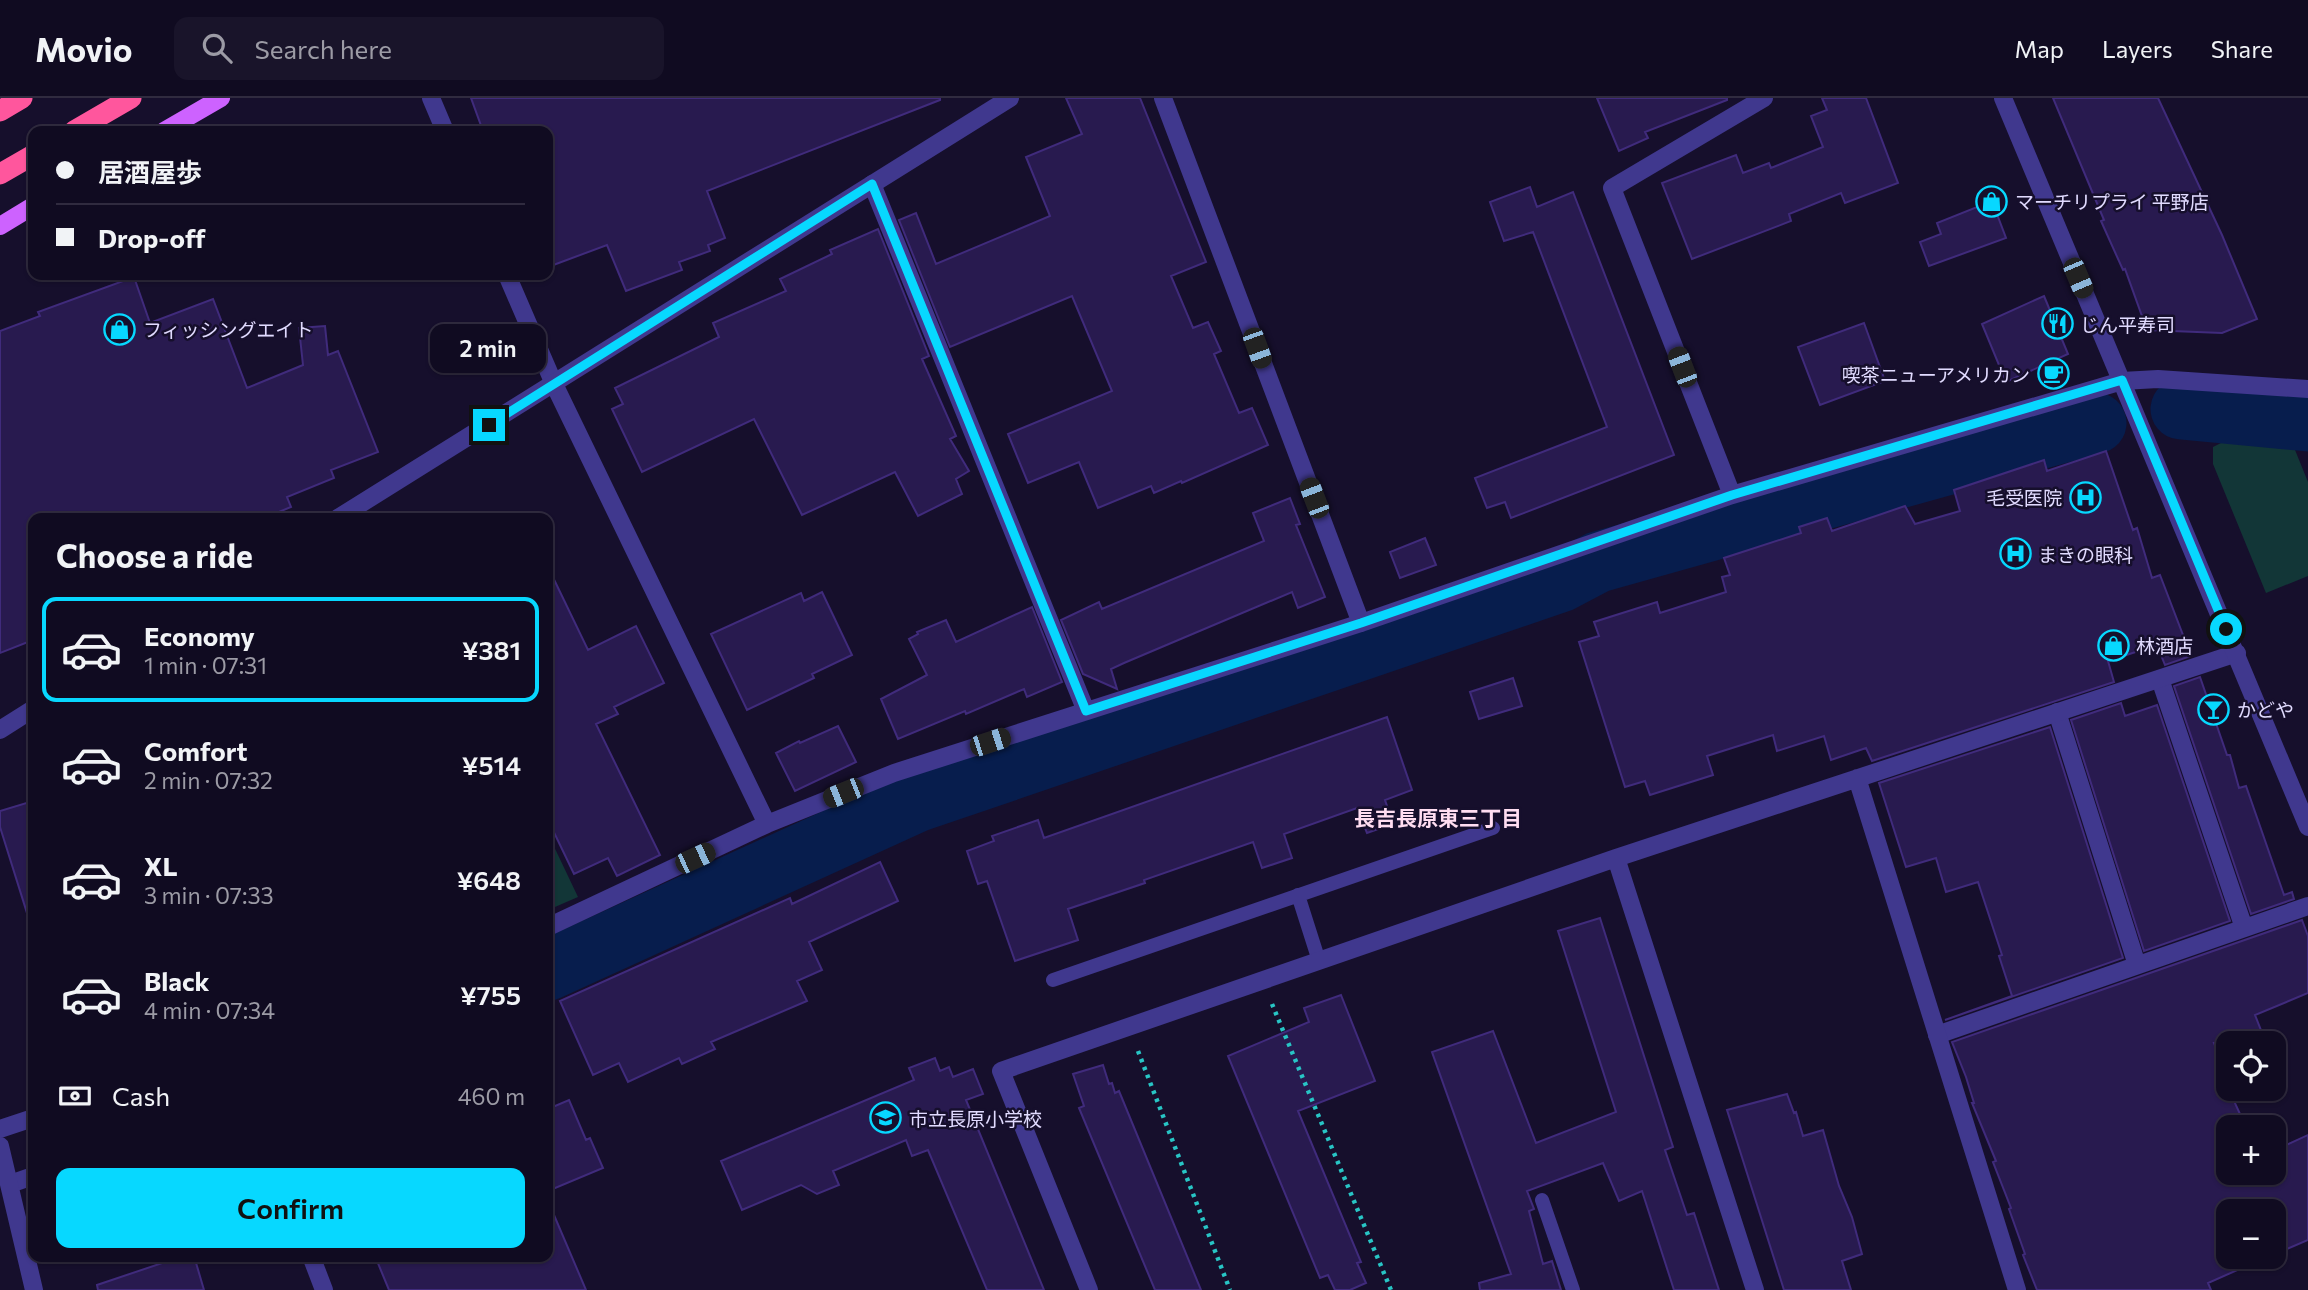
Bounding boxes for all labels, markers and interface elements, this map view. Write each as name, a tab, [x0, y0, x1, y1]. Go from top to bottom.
search box	[174, 17, 664, 80]
text: Movio	[35, 28, 132, 69]
icon: search	[198, 29, 236, 67]
text: Search here	[254, 33, 392, 64]
text: Map	[2015, 34, 2064, 63]
text: Layers	[2102, 34, 2173, 63]
text: Share	[2211, 34, 2273, 63]
text: 居酒屋歩	[98, 156, 202, 187]
shop icon: マーチリプライ 平野店	[1975, 184, 2009, 218]
place label: マーチリプライ 平野店	[2015, 190, 2209, 213]
text: Drop-off	[98, 222, 205, 253]
car	[2061, 255, 2096, 301]
restaurant icon: じん平寿司	[2040, 307, 2074, 341]
shop icon: フィッシングエイト	[103, 312, 137, 346]
place label: じん平寿司	[2080, 313, 2175, 336]
place label: フィッシングエイト	[143, 318, 314, 341]
callout: 2 min	[431, 324, 547, 372]
car	[1240, 325, 1275, 371]
text: 2 min	[460, 334, 516, 362]
car	[1665, 344, 1700, 390]
cafe icon: 喫茶ニューアメリカン	[2036, 357, 2070, 391]
place label: 喫茶ニューアメリカン	[1842, 363, 2030, 386]
route end	[473, 409, 505, 441]
car	[1297, 475, 1332, 521]
hospital icon: 毛受医院	[2068, 480, 2102, 514]
place label: 毛受医院	[1986, 486, 2062, 509]
text: Choose a ride	[56, 535, 253, 575]
hospital icon: まきの眼科	[1998, 537, 2032, 571]
place label: まきの眼科	[2038, 543, 2133, 566]
route start	[2210, 613, 2242, 645]
icon: car	[60, 618, 123, 681]
text: Economy	[144, 620, 255, 651]
shop icon: 林酒店	[2096, 628, 2130, 662]
text: ¥381	[462, 634, 521, 665]
place label: 林酒店	[2136, 634, 2193, 657]
text: 1 min · 07:31	[144, 651, 267, 679]
bar icon: かどや	[2197, 692, 2231, 726]
place label: かどや	[2237, 698, 2294, 721]
car	[967, 726, 1014, 758]
icon: car	[60, 733, 123, 796]
text: Comfort	[144, 735, 247, 766]
text: ¥514	[462, 749, 521, 780]
text: 2 min · 07:32	[144, 766, 273, 794]
car	[820, 775, 867, 811]
district label: 長吉長原東三丁目	[1354, 805, 1522, 830]
car	[672, 840, 719, 876]
icon: car	[60, 848, 123, 911]
text: XL	[144, 850, 178, 881]
text: ¥648	[457, 864, 521, 895]
text: 3 min · 07:33	[144, 881, 274, 909]
icon: car	[60, 963, 123, 1026]
text: Black	[144, 965, 210, 996]
text: ¥755	[460, 979, 521, 1010]
text: 4 min · 07:34	[144, 996, 275, 1024]
map controls	[2216, 1031, 2286, 1269]
button: locate	[2216, 1031, 2286, 1101]
icon: cash	[56, 1077, 94, 1115]
text: Cash	[112, 1080, 170, 1111]
text: 460 m	[458, 1082, 525, 1110]
school or university icon: 市立長原小学校	[869, 1101, 903, 1135]
place label: 市立長原小学校	[909, 1107, 1042, 1130]
button: +	[2216, 1115, 2286, 1185]
button: Confirm	[56, 1168, 525, 1248]
button: −	[2216, 1199, 2286, 1269]

